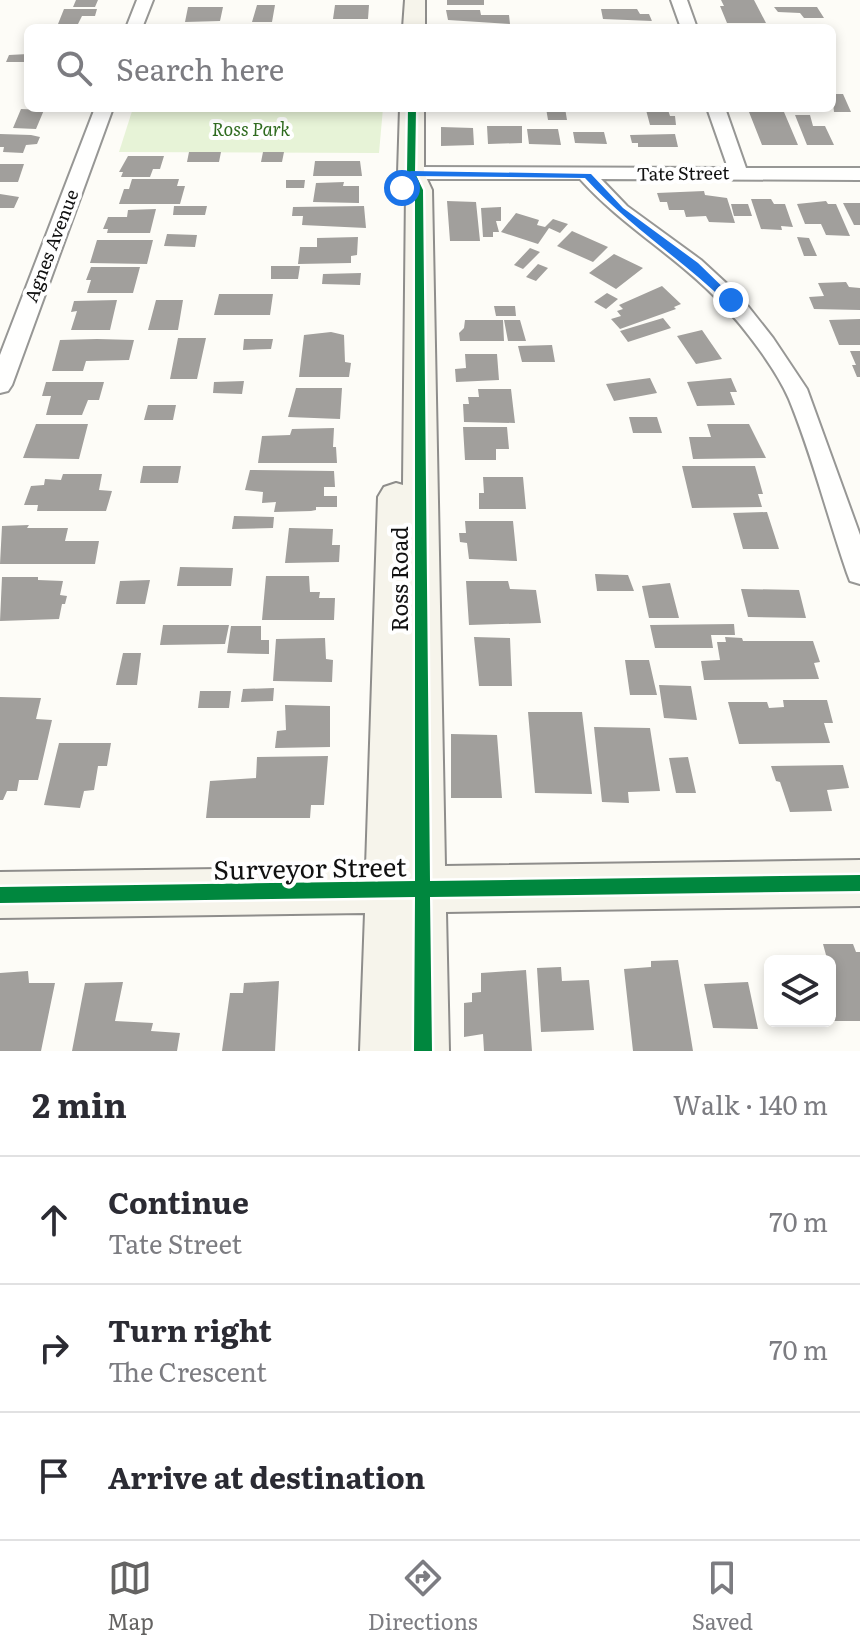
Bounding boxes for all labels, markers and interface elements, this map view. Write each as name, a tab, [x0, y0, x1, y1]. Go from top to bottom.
search box	[24, 24, 836, 112]
icon: search	[52, 46, 96, 90]
text: Search here	[116, 46, 284, 90]
park label: Ross Park	[212, 115, 290, 142]
street label: Tate Street	[636, 158, 730, 187]
route start	[384, 170, 420, 206]
street label: Agnes Avenue	[17, 185, 85, 306]
route end	[713, 282, 749, 318]
street label: Ross Road	[382, 526, 415, 632]
street label: Surveyor Street	[213, 845, 407, 888]
map controls	[764, 955, 836, 1027]
button: layers	[764, 955, 836, 1027]
text: 2 min	[32, 1078, 127, 1128]
text: Walk · 140 m	[673, 1084, 828, 1123]
text: Continue	[108, 1179, 249, 1223]
icon: ahead	[32, 1198, 76, 1242]
text: 70 m	[769, 1201, 828, 1240]
text: Tate Street	[108, 1223, 242, 1262]
text: Turn right	[108, 1307, 272, 1351]
icon: right	[32, 1326, 76, 1370]
text: 70 m	[769, 1329, 828, 1368]
text: The Crescent	[108, 1351, 267, 1390]
icon: arrive	[32, 1454, 76, 1498]
text: Arrive at destination	[108, 1454, 425, 1498]
tab: Map	[107, 1556, 154, 1637]
tab: Directions	[368, 1556, 478, 1637]
tab: Saved	[692, 1556, 753, 1637]

